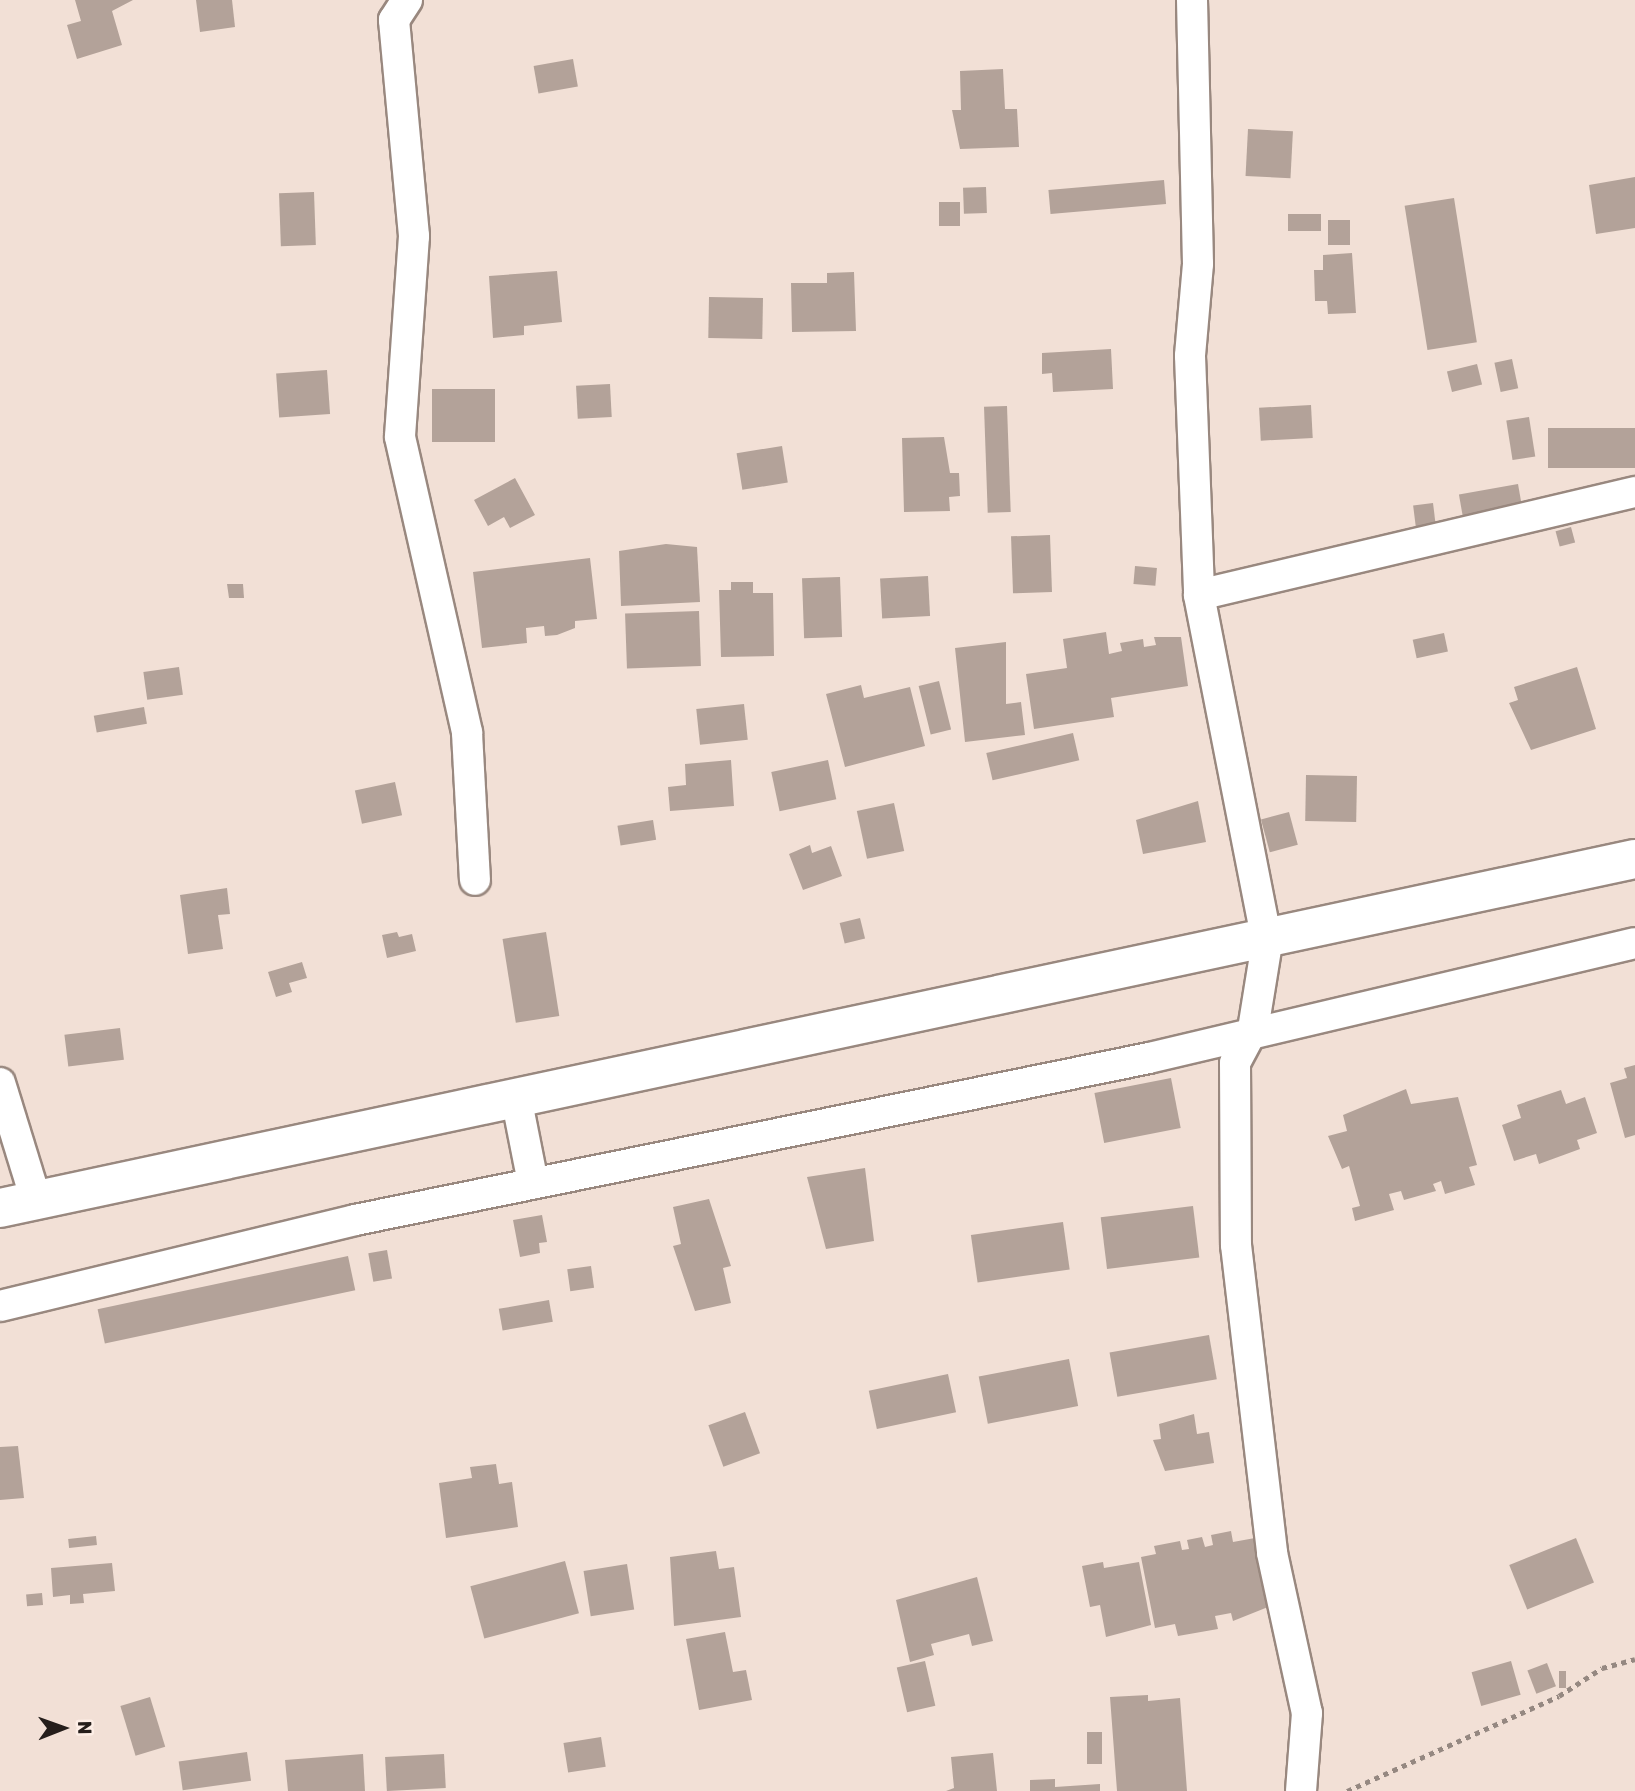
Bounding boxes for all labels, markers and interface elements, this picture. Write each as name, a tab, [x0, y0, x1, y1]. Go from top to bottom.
north arrow	[28, 1693, 98, 1763]
text: N	[73, 1721, 96, 1735]

